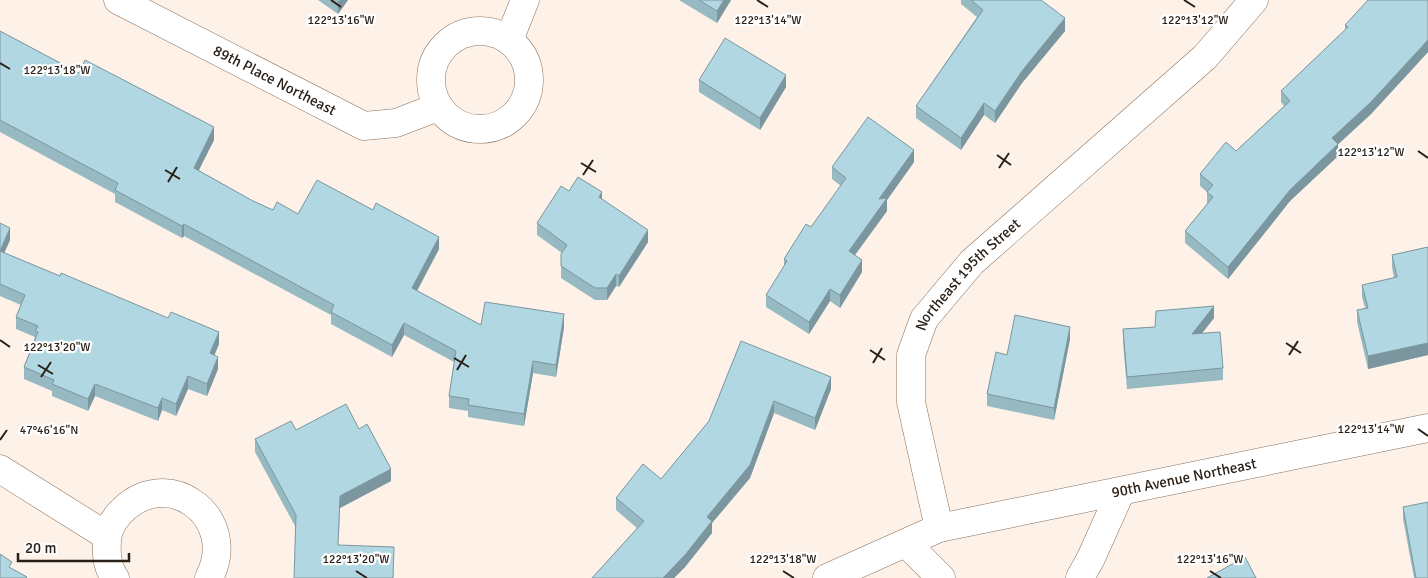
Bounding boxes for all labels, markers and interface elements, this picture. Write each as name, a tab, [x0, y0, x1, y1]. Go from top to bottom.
text: 122°13'16"W	[307, 13, 375, 28]
text: 122°13'14"W	[734, 13, 802, 28]
text: 122°13'12"W	[1161, 13, 1229, 28]
street label: 89th Place Northeast	[210, 41, 339, 119]
text: 122°13'18"W	[23, 63, 91, 78]
text: 122°13'12"W	[1337, 145, 1405, 160]
street label: Northeast 195th Street	[912, 215, 1024, 333]
text: 122°13'20"W	[23, 340, 91, 355]
text: 122°13'14"W	[1337, 422, 1405, 437]
text: 47°46'16"N	[20, 423, 78, 438]
street label: 90th Avenue Northeast	[1110, 454, 1258, 501]
scale bar	[18, 530, 129, 562]
text: 20 m	[25, 539, 56, 557]
text: 122°13'20"W	[322, 552, 390, 567]
text: 122°13'18"W	[749, 552, 817, 567]
text: 122°13'16"W	[1176, 552, 1244, 567]

